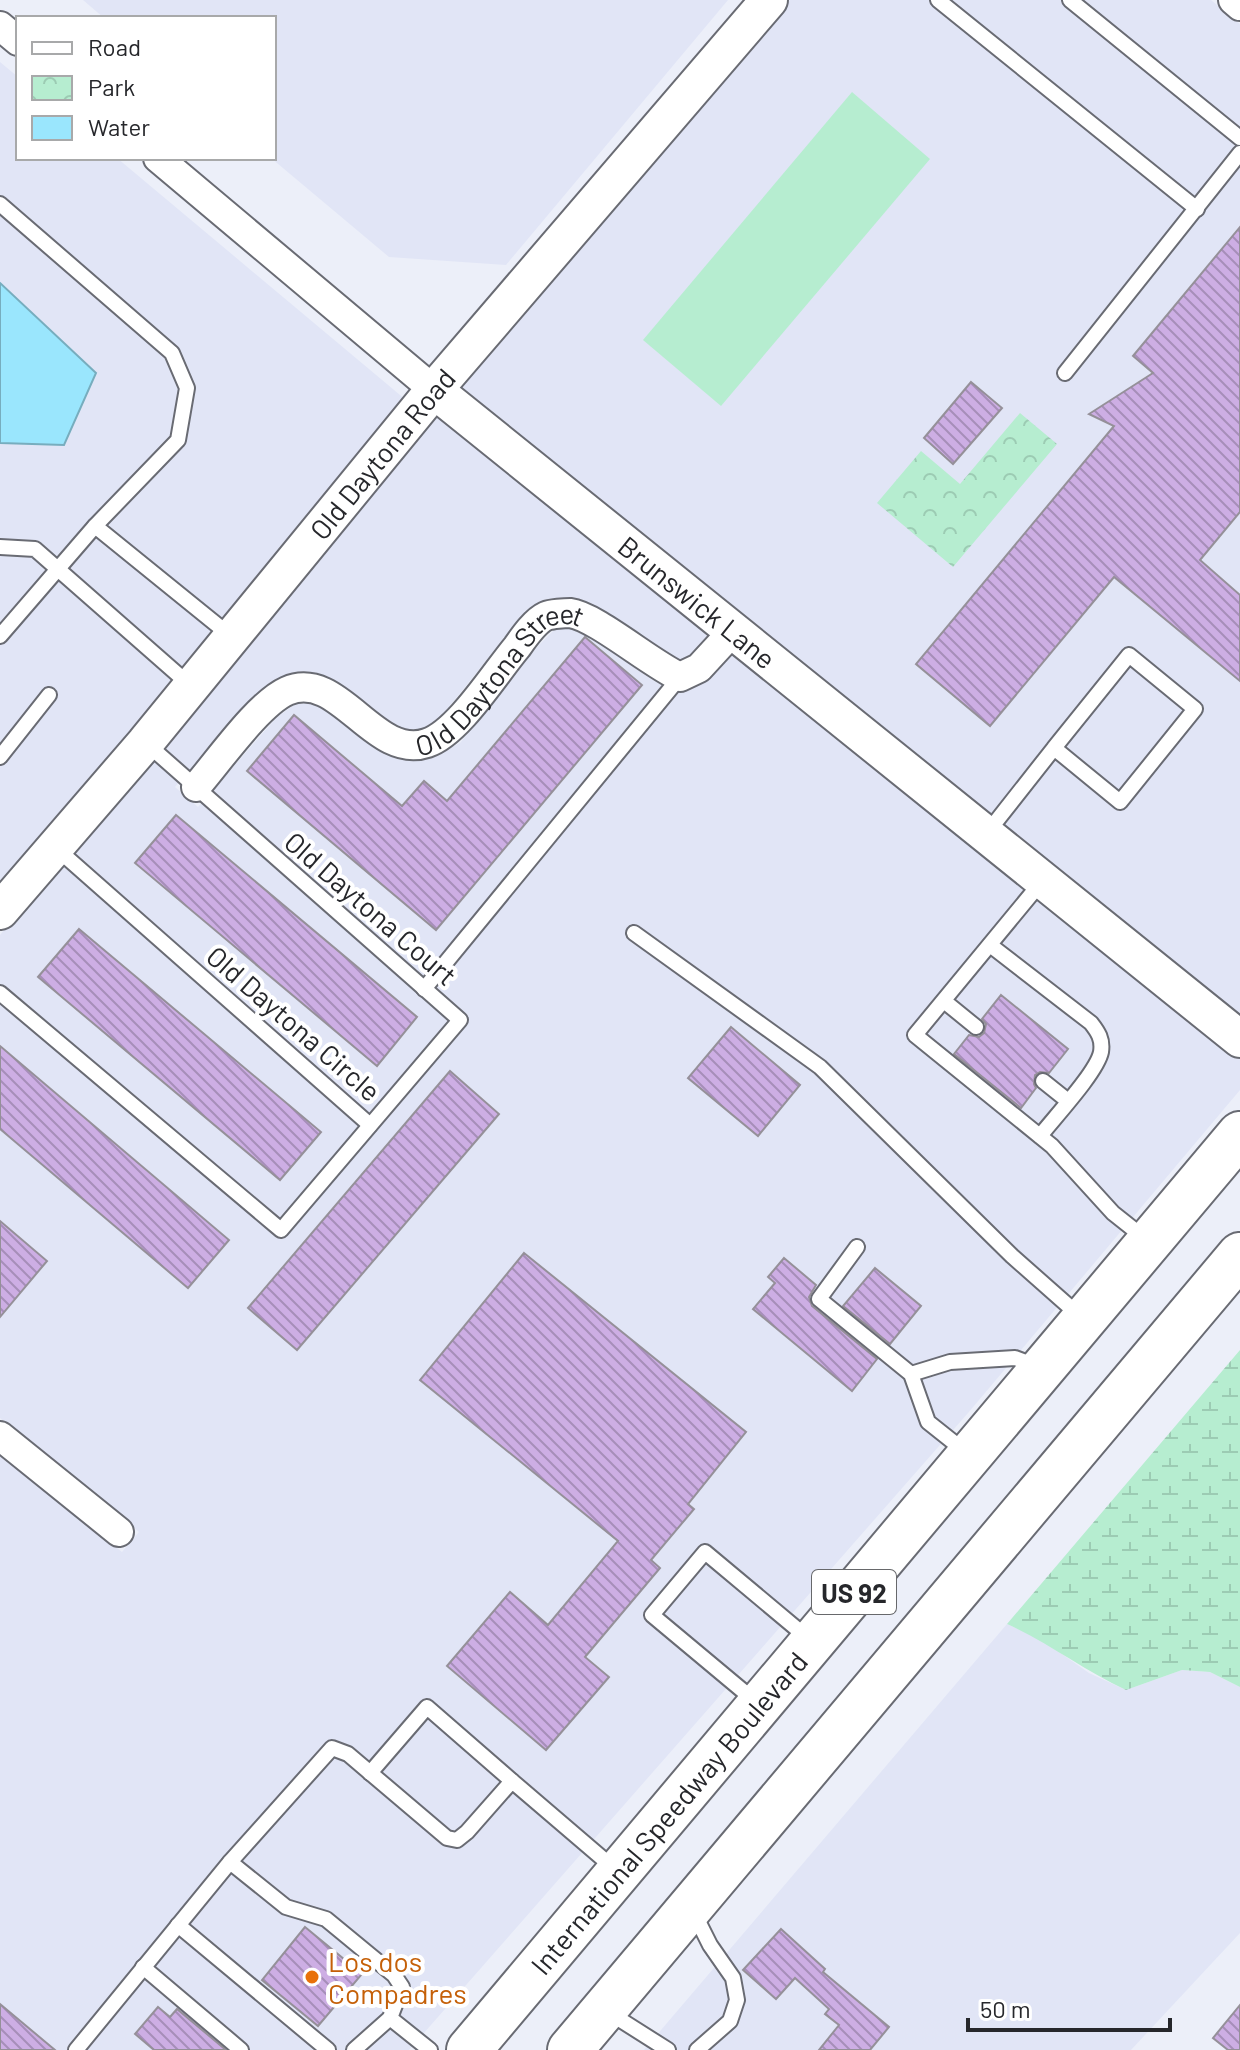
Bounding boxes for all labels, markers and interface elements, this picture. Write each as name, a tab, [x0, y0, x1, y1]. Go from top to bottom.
legend	[16, 16, 276, 160]
text: Road	[88, 32, 141, 61]
text: Park	[88, 72, 135, 101]
text: Water	[88, 112, 150, 141]
street label: Old Daytona Road	[302, 361, 462, 546]
street label: Brunswick Lane	[612, 529, 783, 675]
street label: Old Daytona Street	[411, 596, 589, 763]
street label: Old Daytona Court	[278, 824, 464, 992]
street label: Old Daytona Circle	[200, 938, 388, 1108]
road number: US 92	[812, 1570, 896, 1614]
street label: International Speedway Boulevard	[523, 1644, 814, 1981]
place label: Los dos Compadres	[328, 1944, 467, 2010]
marker: Los dos Compadres	[303, 1968, 321, 1986]
scale bar	[968, 1982, 1170, 2032]
text: 50 m	[980, 1994, 1031, 2023]

